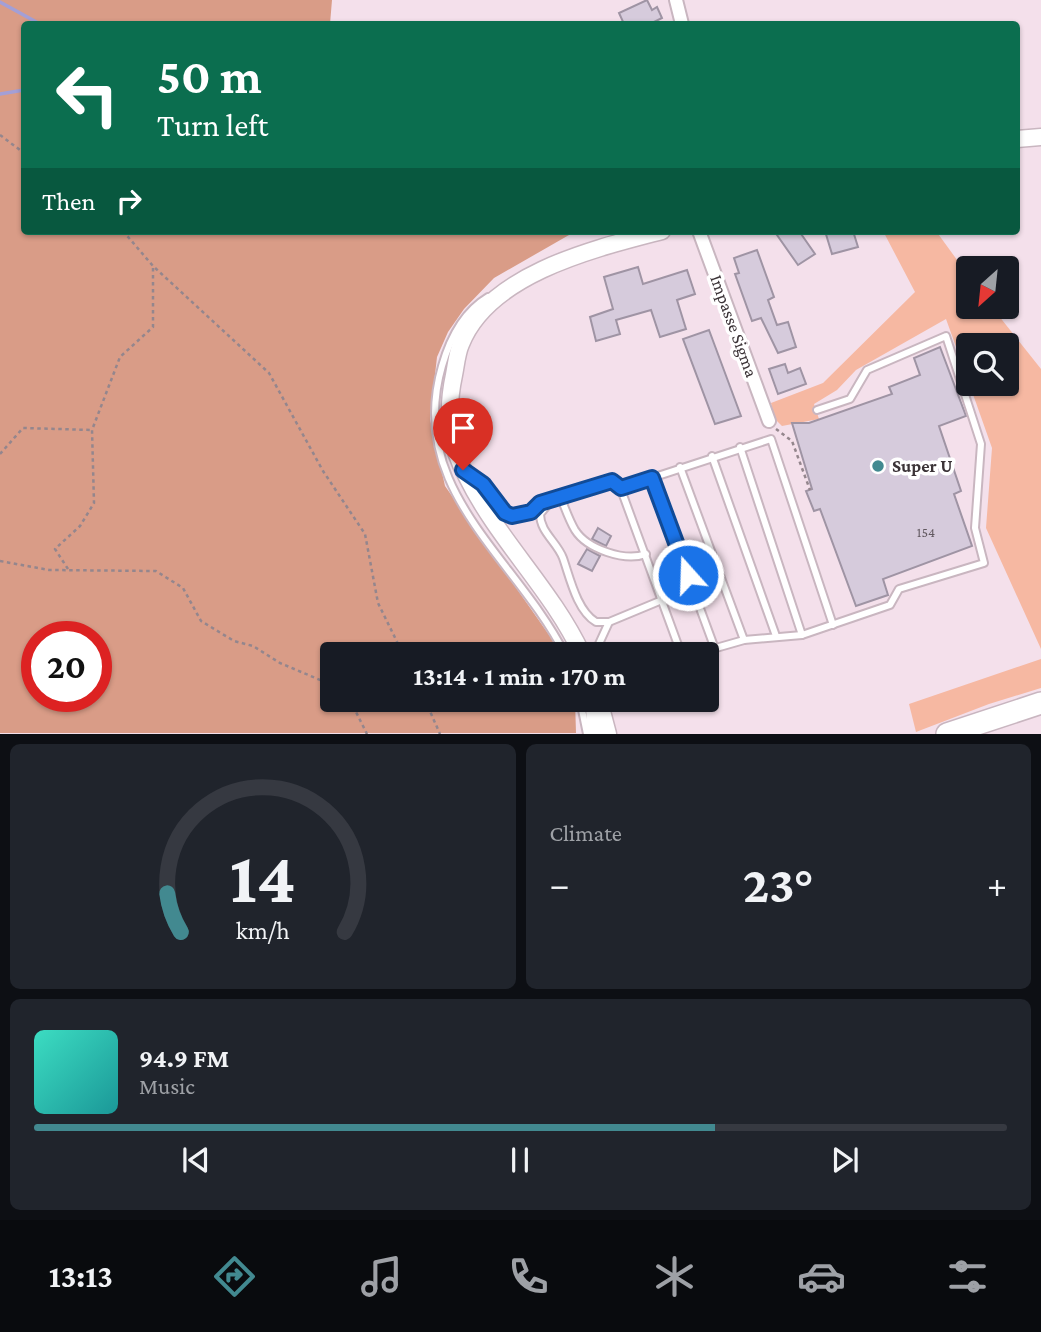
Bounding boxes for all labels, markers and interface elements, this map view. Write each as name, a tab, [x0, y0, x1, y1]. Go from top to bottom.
icon: left	[42, 49, 133, 140]
text: 50 m	[157, 49, 262, 104]
text: Turn left	[157, 107, 268, 143]
icon: right	[110, 182, 148, 220]
text: Then	[42, 187, 96, 216]
north arrow	[956, 256, 1018, 318]
map controls	[956, 256, 1019, 396]
street label: Impasse Sigma	[706, 272, 762, 380]
button: search	[956, 333, 1019, 396]
pin	[433, 398, 493, 470]
icon: arrive	[444, 409, 482, 447]
place label: Super U	[892, 456, 953, 476]
marker: Super U	[870, 458, 886, 474]
house number: 154	[917, 524, 935, 540]
position arrow	[651, 538, 725, 612]
speed limit sign: 20	[21, 621, 112, 712]
text: 13:14 · 1 min · 170 m	[413, 662, 626, 691]
text: Climate	[550, 820, 622, 846]
text: 14	[230, 838, 296, 919]
text: 23°	[743, 855, 814, 913]
text: −	[550, 863, 570, 905]
text: +	[987, 863, 1007, 905]
text: km/h	[236, 917, 290, 944]
text: 94.9 FM	[139, 1044, 229, 1073]
text: Music	[139, 1073, 195, 1099]
icon: previous	[177, 1141, 215, 1179]
icon: pause	[501, 1141, 539, 1179]
icon: next	[826, 1141, 864, 1179]
icon: directions	[210, 1252, 259, 1301]
icon: music	[357, 1252, 406, 1301]
icon: phone	[504, 1252, 553, 1301]
icon: climate	[650, 1252, 699, 1301]
icon: car	[797, 1252, 846, 1301]
icon: filters	[943, 1252, 992, 1301]
text: 13:13	[49, 1258, 113, 1294]

